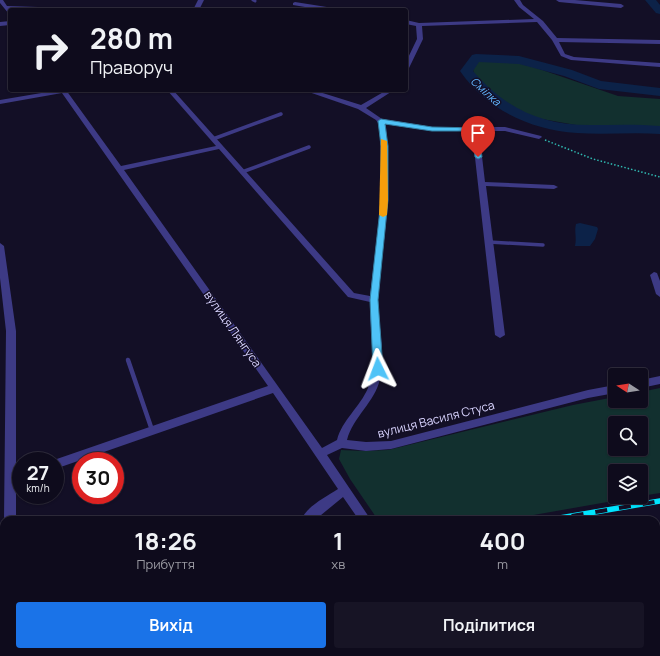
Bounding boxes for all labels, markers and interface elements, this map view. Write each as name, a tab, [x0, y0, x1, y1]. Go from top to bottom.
text: 280 m	[90, 19, 173, 57]
icon: right	[24, 24, 76, 76]
text: Праворуч	[90, 55, 173, 79]
water label: Смілка	[468, 73, 505, 109]
pin	[461, 116, 495, 157]
icon: arrive	[467, 122, 489, 144]
street label: вулиця Лянгуса	[200, 287, 266, 371]
position arrow	[357, 348, 399, 390]
north arrow	[608, 368, 648, 408]
map controls	[608, 368, 648, 504]
street label: вулиця Василя Стуса	[376, 396, 496, 442]
button: search	[608, 416, 648, 456]
speed limit sign: 30	[72, 452, 124, 504]
text: 27	[27, 459, 49, 486]
button: layers	[608, 464, 648, 504]
text: km/h	[26, 481, 50, 495]
text: 18:26	[134, 524, 197, 557]
text: 1	[333, 524, 343, 557]
text: 400	[479, 524, 526, 557]
text: Прибуття	[136, 555, 195, 573]
text: хв	[331, 555, 345, 573]
text: m	[497, 555, 508, 573]
button: Вихід	[16, 602, 326, 648]
button: Поділитися	[334, 602, 644, 648]

